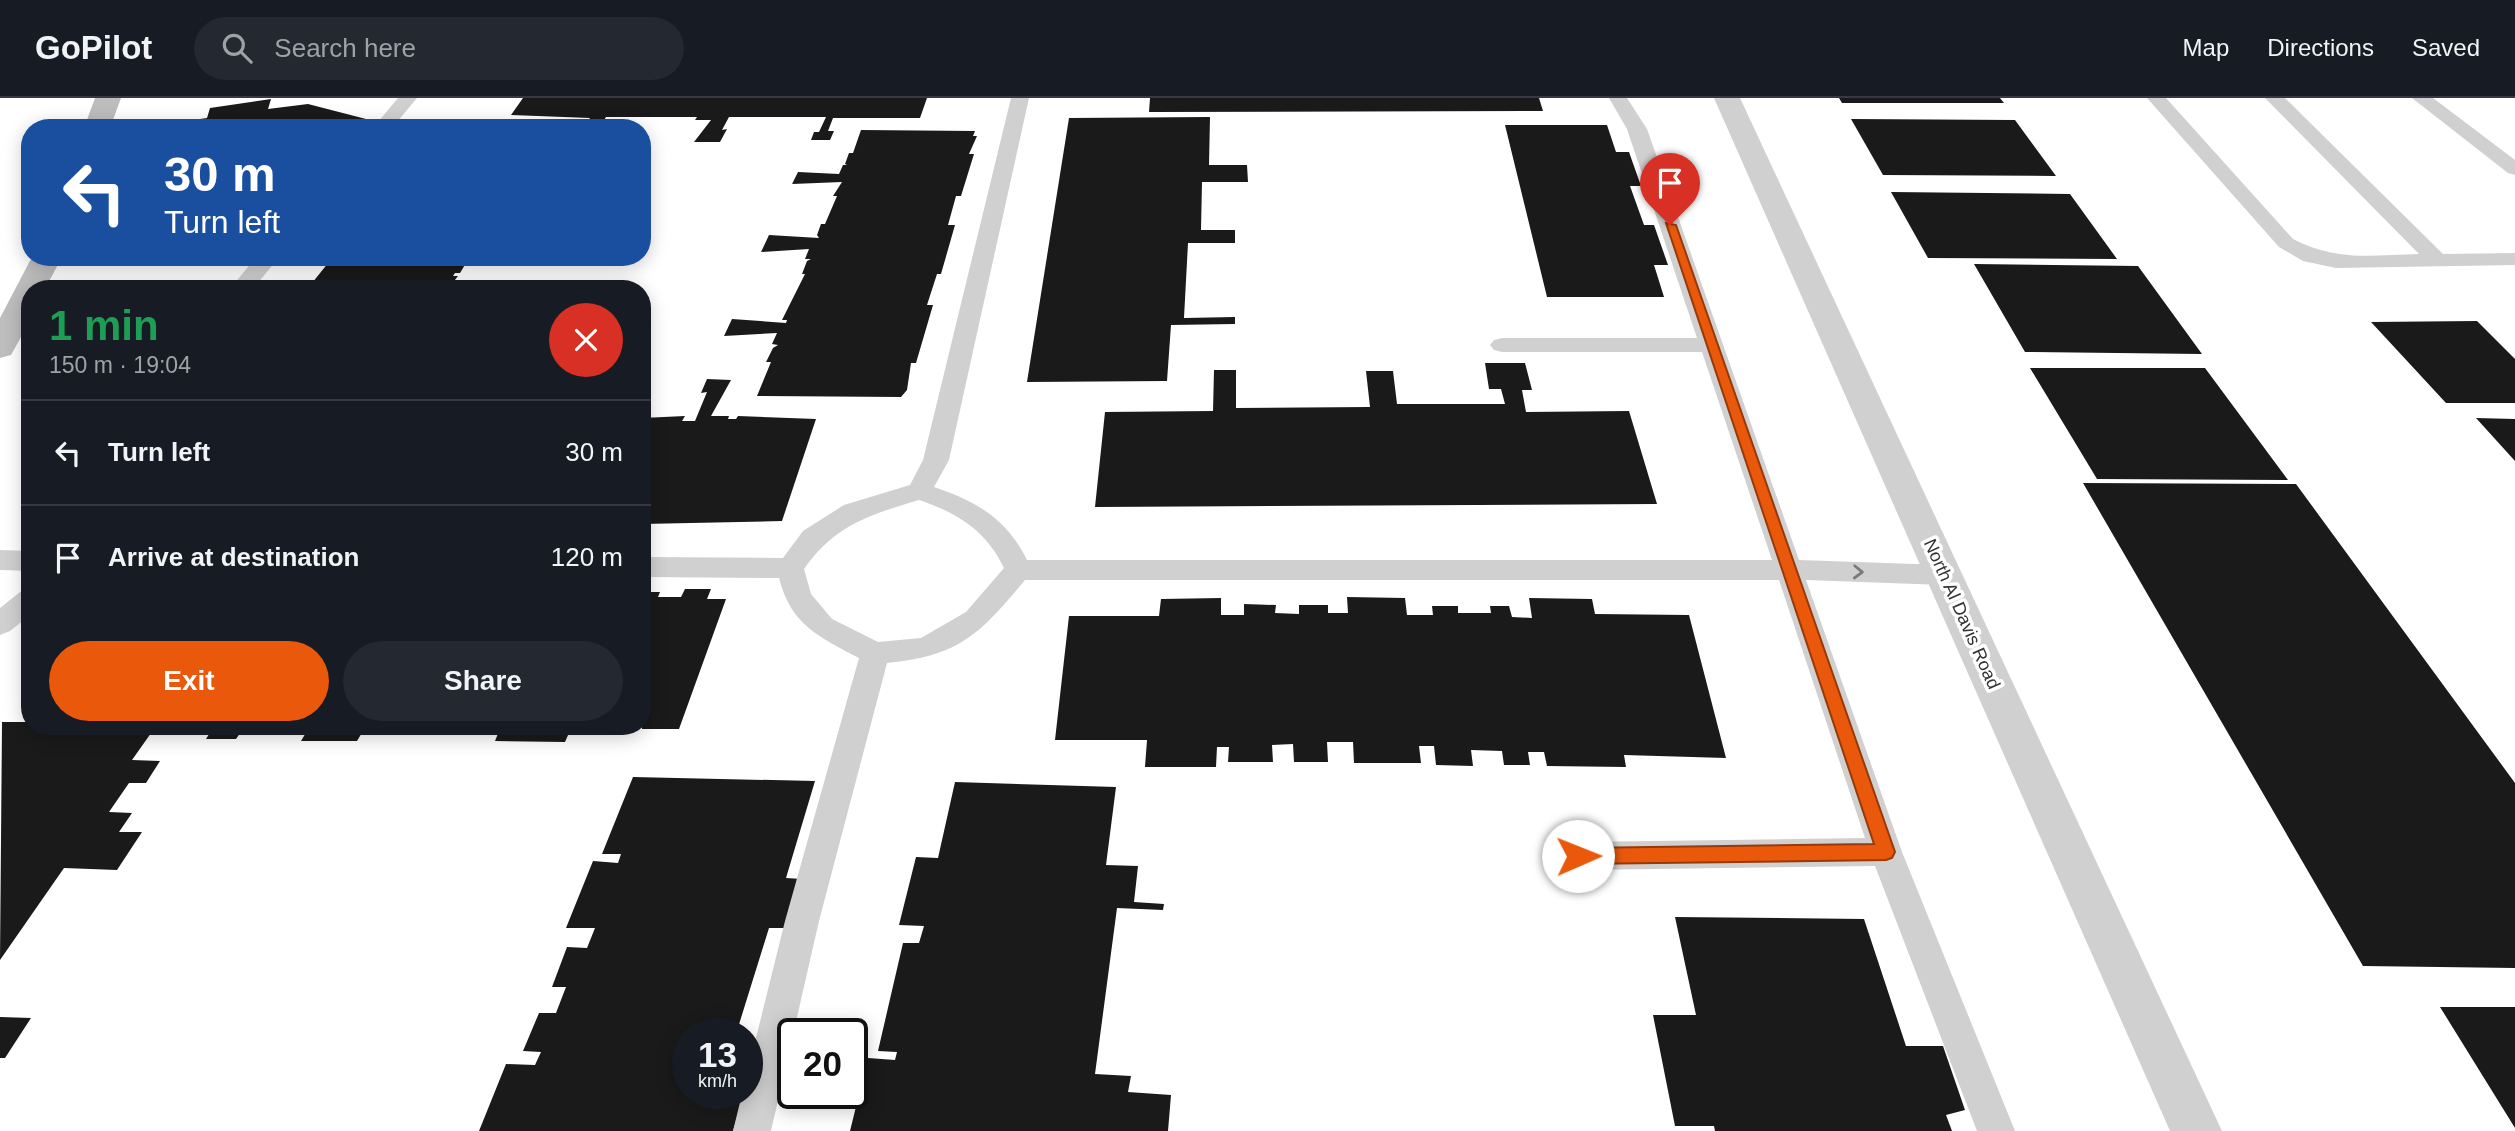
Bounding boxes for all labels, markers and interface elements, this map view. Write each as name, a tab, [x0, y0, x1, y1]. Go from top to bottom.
search box	[194, 17, 684, 80]
text: GoPilot	[35, 29, 152, 66]
icon: search	[218, 29, 256, 67]
text: Search here	[274, 33, 416, 63]
text: Map	[2183, 34, 2229, 61]
text: Directions	[2267, 34, 2374, 61]
text: Saved	[2412, 34, 2480, 61]
icon: left	[49, 147, 140, 238]
text: 30 m	[164, 147, 276, 201]
pin	[1640, 153, 1700, 225]
icon: arrive	[1651, 164, 1689, 202]
text: Turn left	[164, 204, 280, 240]
text: 1 min	[49, 302, 159, 349]
button: close	[549, 303, 623, 377]
text: 150 m · 19:04	[49, 352, 191, 378]
icon: left	[49, 434, 87, 472]
text: Turn left	[108, 437, 210, 467]
text: 30 m	[565, 437, 623, 467]
street label: North Al Davis Road	[1920, 536, 2004, 692]
icon: arrive	[49, 539, 87, 577]
text: Arrive at destination	[108, 542, 359, 572]
text: 120 m	[551, 542, 623, 572]
one-way arrow	[1853, 564, 1864, 580]
button: Exit	[49, 641, 329, 721]
button: Share	[343, 641, 623, 721]
position arrow	[1541, 819, 1615, 893]
speed limit sign: 20	[777, 1018, 868, 1109]
text: 13	[698, 1035, 737, 1074]
text: km/h	[698, 1071, 737, 1091]

